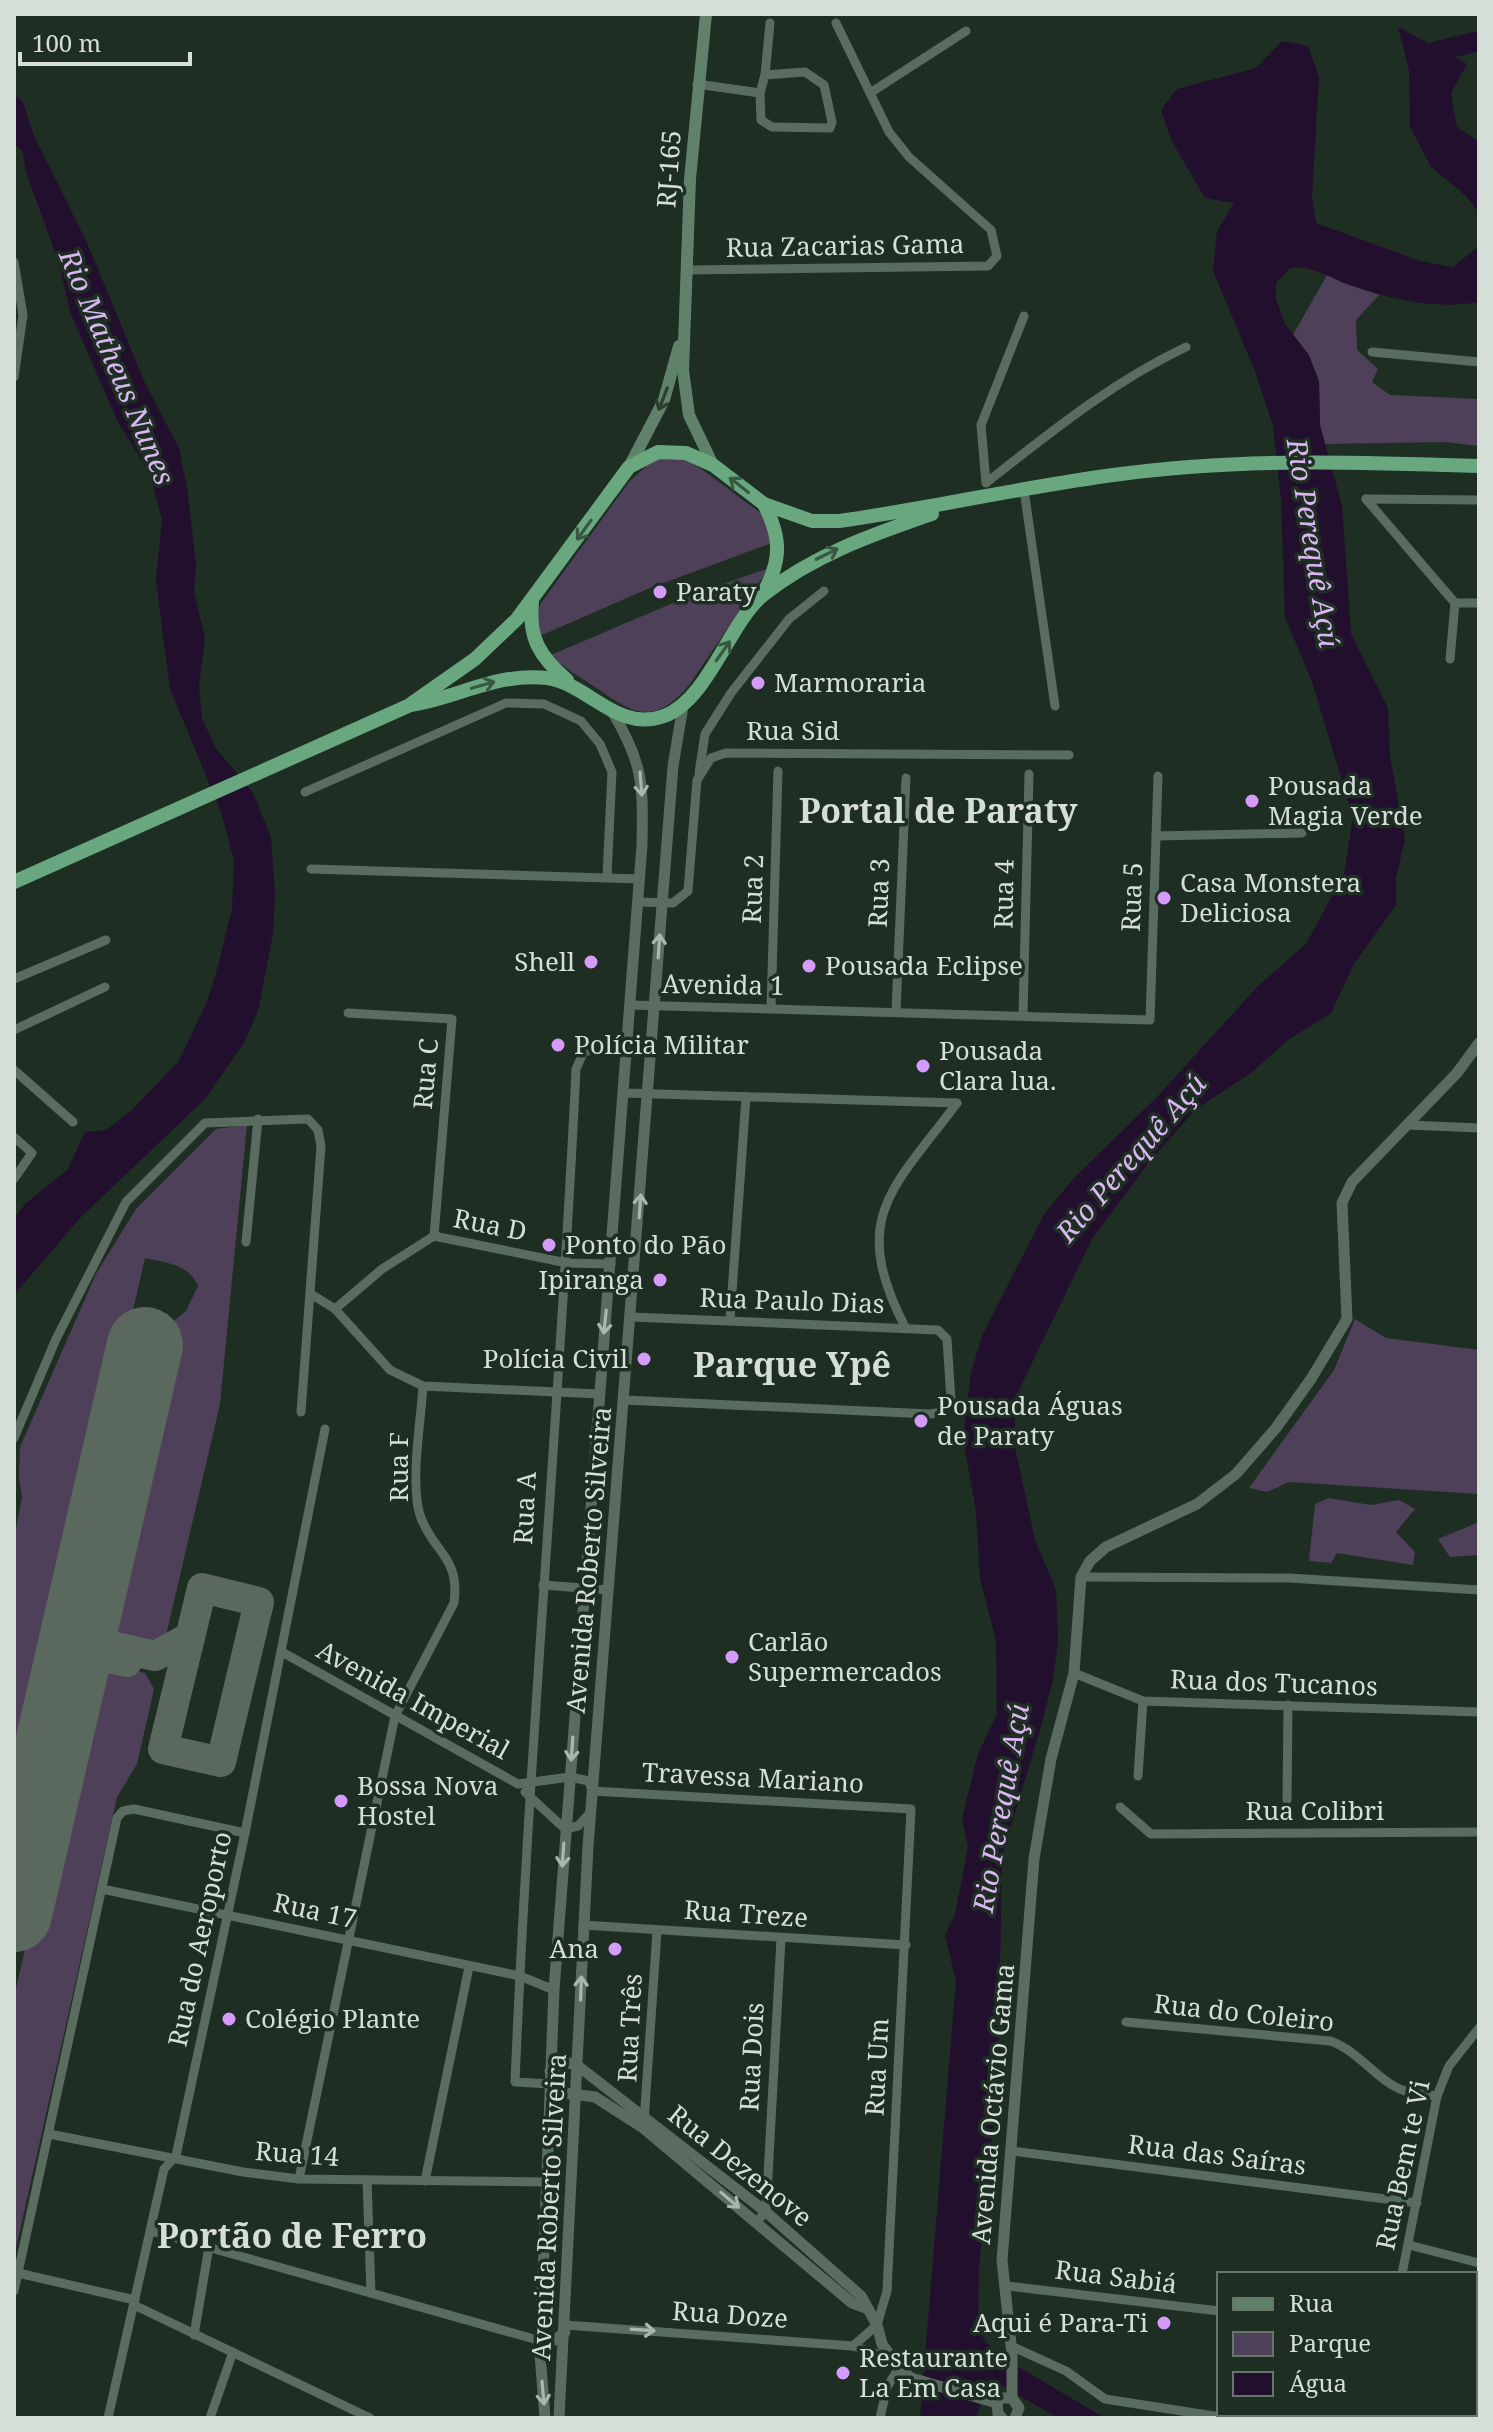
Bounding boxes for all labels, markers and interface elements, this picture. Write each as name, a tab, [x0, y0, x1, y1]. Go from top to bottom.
scale bar	[20, 16, 190, 66]
text: 100 m	[32, 26, 101, 59]
street label: RJ-165	[647, 129, 689, 209]
street label: Rua Zacarias Gama	[725, 225, 965, 265]
water label: Rio Matheus Nunes	[51, 242, 185, 490]
one-way arrow	[655, 386, 669, 411]
water label: Rio Perequê Açú	[1279, 435, 1349, 650]
one-way arrow	[729, 476, 750, 493]
one-way arrow	[576, 519, 593, 540]
one-way arrow	[815, 545, 839, 561]
place label: Paraty	[676, 573, 757, 609]
marker: Paraty	[651, 583, 669, 601]
one-way arrow	[715, 641, 731, 663]
place label: Marmoraria	[774, 664, 926, 700]
marker: Marmoraria	[749, 674, 767, 692]
one-way arrow	[470, 677, 495, 691]
street label: Rua Sid	[746, 712, 840, 748]
place label: Pousada Magia Verde	[1268, 767, 1423, 833]
one-way arrow	[634, 770, 649, 797]
district label: Portal de Paraty	[799, 787, 1078, 833]
marker: Pousada Magia Verde	[1243, 792, 1261, 810]
street label: Rua 2	[733, 854, 771, 924]
street label: Rua 3	[859, 858, 897, 928]
street label: Rua 4	[984, 858, 1022, 929]
street label: Rua 5	[1112, 862, 1150, 932]
place label: Casa Monstera Deliciosa	[1180, 864, 1361, 930]
marker: Casa Monstera Deliciosa	[1155, 889, 1173, 907]
one-way arrow	[652, 933, 667, 960]
place label: Shell	[514, 943, 575, 979]
place label: Pousada Eclipse	[825, 947, 1023, 983]
marker: Shell	[582, 953, 600, 971]
marker: Pousada Eclipse	[800, 957, 818, 975]
street label: Avenida 1	[661, 965, 785, 1003]
place label: Polícia Militar	[574, 1026, 749, 1062]
place label: Pousada Clara lua.	[939, 1032, 1057, 1098]
marker: Polícia Militar	[549, 1036, 567, 1054]
street label: Rua C	[404, 1037, 446, 1111]
marker: Pousada Clara lua.	[914, 1057, 932, 1075]
water label: Rio Perequê Açú	[1046, 1065, 1214, 1250]
one-way arrow	[633, 1193, 648, 1220]
street label: Rua D	[450, 1199, 530, 1249]
place label: Ponto do Pão	[565, 1226, 726, 1262]
marker: Ponto do Pão	[540, 1236, 558, 1254]
place label: Ipiranga	[538, 1261, 644, 1297]
marker: Ipiranga	[651, 1271, 669, 1289]
street label: Rua Paulo Dias	[699, 1279, 885, 1321]
one-way arrow	[598, 1309, 613, 1335]
place label: Polícia Civil	[483, 1340, 628, 1376]
district label: Parque Ypê	[693, 1341, 891, 1387]
marker: Polícia Civil	[635, 1350, 653, 1368]
place label: Pousada Águas de Paraty	[937, 1387, 1123, 1453]
street label: Avenida Roberto Silveira	[557, 1405, 619, 1715]
marker: Pousada Águas de Paraty	[912, 1412, 930, 1430]
street label: Rua F	[380, 1432, 416, 1502]
street label: Rua A	[504, 1470, 544, 1545]
place label: Carlão Supermercados	[748, 1623, 942, 1689]
street label: Avenida Imperial	[311, 1631, 516, 1767]
marker: Carlão Supermercados	[723, 1648, 741, 1666]
street label: Rua dos Tucanos	[1170, 1660, 1378, 1704]
water label: Rio Perequê Açú	[963, 1700, 1037, 1916]
one-way arrow	[564, 1735, 579, 1762]
street label: Travessa Mariano	[641, 1753, 865, 1801]
place label: Bossa Nova Hostel	[357, 1767, 498, 1833]
marker: Bossa Nova Hostel	[332, 1792, 350, 1810]
street label: Rua Colibri	[1246, 1792, 1384, 1828]
street label: Rua do Aeroporto	[159, 1828, 239, 2050]
one-way arrow	[555, 1841, 570, 1868]
street label: Rua 17	[270, 1884, 360, 1936]
street label: Rua Treze	[683, 1891, 809, 1935]
place label: Ana	[549, 1930, 599, 1966]
marker: Ana	[606, 1940, 624, 1958]
street label: Avenida Octávio Gama	[962, 1962, 1022, 2246]
street label: Rua Três	[608, 1973, 650, 2083]
one-way arrow	[573, 1975, 588, 2002]
street label: Rua do Coleiro	[1152, 1985, 1336, 2039]
place label: Colégio Plante	[245, 2000, 420, 2036]
street label: Rua Dois	[730, 2002, 772, 2112]
marker: Colégio Plante	[220, 2010, 238, 2028]
street label: Rua Um	[855, 2017, 897, 2117]
street label: Avenida Roberto Silveira	[522, 2052, 574, 2361]
street label: Rua Bem te Vi	[1366, 2076, 1438, 2253]
street label: Rua Dezenove	[661, 2096, 820, 2235]
street label: Rua das Saíras	[1126, 2125, 1308, 2183]
street label: Rua 14	[254, 2132, 341, 2174]
one-way arrow	[719, 2191, 740, 2209]
district label: Portão de Ferro	[157, 2212, 427, 2258]
street label: Rua Sabiá	[1053, 2251, 1179, 2301]
legend	[1217, 2272, 1477, 2416]
text: Rua	[1289, 2286, 1334, 2319]
street label: Rua Doze	[671, 2292, 789, 2336]
place label: Aqui é Para-Ti	[973, 2304, 1148, 2340]
marker: Aqui é Para-Ti	[1155, 2314, 1173, 2332]
one-way arrow	[629, 2323, 656, 2338]
text: Parque	[1289, 2326, 1371, 2359]
place label: Restaurante La Em Casa	[859, 2339, 1008, 2405]
marker: Restaurante La Em Casa	[834, 2364, 852, 2382]
text: Água	[1289, 2366, 1347, 2399]
one-way arrow	[536, 2379, 551, 2406]

